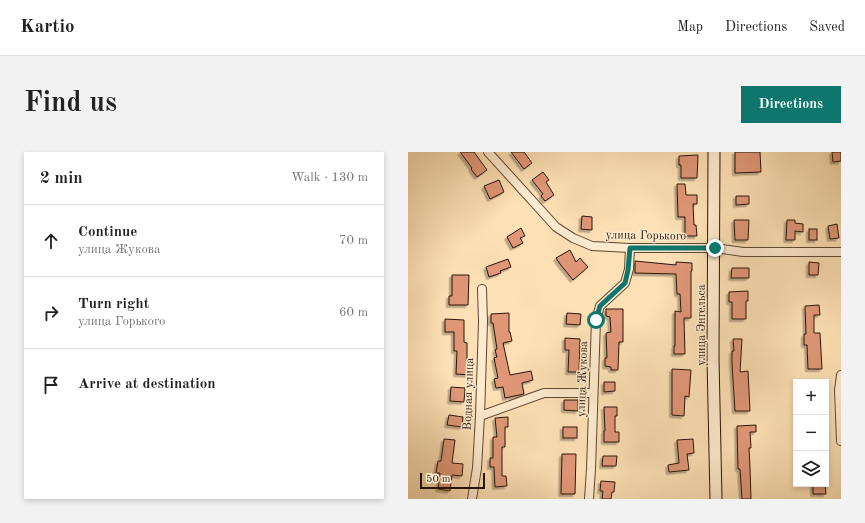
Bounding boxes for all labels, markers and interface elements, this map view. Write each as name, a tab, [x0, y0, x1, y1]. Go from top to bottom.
text: Kartio	[20, 18, 75, 37]
text: Map	[677, 20, 703, 34]
text: Directions	[725, 20, 787, 34]
text: Saved	[809, 20, 845, 34]
button: Directions	[741, 86, 841, 123]
text: Find us	[24, 90, 117, 118]
text: 2 min	[40, 170, 83, 187]
text: Walk · 130 m	[291, 171, 368, 184]
text: Continue	[78, 225, 137, 240]
street label: улица Горького	[606, 229, 686, 243]
icon: ahead	[40, 230, 62, 252]
text: 70 m	[339, 234, 368, 247]
route end	[706, 239, 724, 257]
text: улица Жукова	[78, 243, 161, 256]
street label: улица Энгельса	[696, 284, 708, 366]
text: Turn right	[78, 297, 149, 312]
icon: right	[40, 302, 62, 324]
text: 60 m	[339, 306, 368, 319]
route start	[587, 311, 605, 329]
text: улица Горького	[78, 315, 165, 328]
street label: улица Жукова	[576, 341, 590, 417]
street label: Водная улица	[462, 357, 476, 431]
icon: arrive	[40, 374, 62, 396]
text: Arrive at destination	[78, 377, 216, 392]
map controls	[793, 379, 829, 487]
button: +	[793, 379, 829, 415]
button: −	[793, 415, 829, 451]
button: layers	[793, 451, 829, 487]
scale bar	[420, 471, 485, 490]
text: 50 m	[426, 474, 451, 485]

